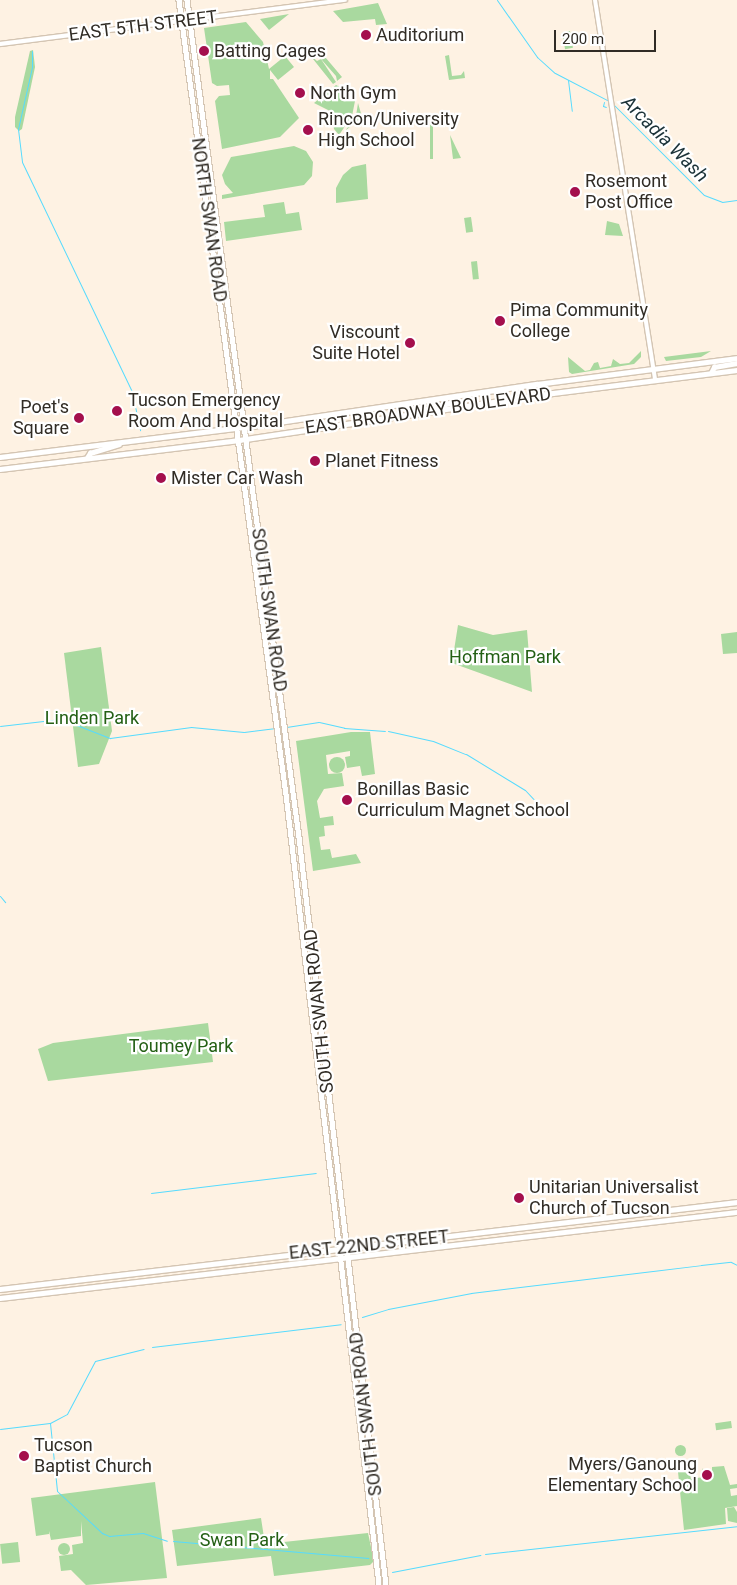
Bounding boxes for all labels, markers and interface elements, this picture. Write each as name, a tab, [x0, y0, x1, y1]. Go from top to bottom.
street label: EAST 5TH STREET	[67, 6, 219, 46]
scale bar	[557, 20, 660, 52]
place label: Auditorium	[376, 24, 464, 46]
marker: Auditorium	[360, 29, 372, 41]
text: 200 m	[562, 30, 604, 48]
place label: Batting Cages	[214, 40, 326, 62]
marker: Batting Cages	[198, 45, 210, 57]
place label: North Gym	[310, 82, 396, 104]
marker: North Gym	[294, 87, 306, 99]
water label: Arcadia Wash	[617, 91, 713, 187]
place label: Rincon/University High School	[318, 109, 459, 152]
marker: Rincon/University High School	[302, 124, 314, 136]
street label: NORTH SWAN ROAD	[187, 136, 231, 304]
place label: Rosemont Post Office	[585, 171, 673, 213]
marker: Rosemont Post Office	[569, 186, 581, 198]
place label: Pima Community College	[510, 300, 648, 342]
marker: Pima Community College	[494, 315, 506, 327]
place label: Viscount Suite Hotel	[312, 322, 400, 364]
marker: Viscount Suite Hotel	[404, 337, 416, 349]
street label: EAST BROADWAY BOULEVARD	[304, 383, 552, 439]
place label: Tucson Emergency Room And Hospital	[128, 390, 283, 432]
place label: Poet's Square	[13, 397, 69, 439]
marker: Tucson Emergency Room And Hospital	[110, 404, 124, 418]
marker: Poet's Square	[73, 412, 85, 424]
place label: Planet Fitness	[325, 450, 439, 472]
marker: Planet Fitness	[309, 455, 321, 467]
place label: Mister Car Wash	[171, 467, 303, 489]
marker: Mister Car Wash	[155, 472, 167, 484]
street label: SOUTH SWAN ROAD	[247, 527, 291, 693]
park label: Hoffman Park	[449, 646, 561, 668]
park label: Linden Park	[45, 707, 139, 729]
place label: Bonillas Basic Curriculum Magnet School	[357, 779, 569, 822]
marker: Bonillas Basic Curriculum Magnet School	[341, 794, 353, 806]
street label: SOUTH SWAN ROAD	[300, 928, 338, 1094]
park label: Toumey Park	[129, 1035, 233, 1057]
place label: Unitarian Universalist Church of Tucson	[529, 1177, 699, 1220]
marker: Unitarian Universalist Church of Tucson	[513, 1192, 525, 1204]
street label: EAST 22ND STREET	[288, 1226, 450, 1264]
street label: SOUTH SWAN ROAD	[345, 1331, 387, 1497]
place label: Tucson Baptist Church	[34, 1435, 152, 1478]
marker: Tucson Baptist Church	[18, 1450, 30, 1462]
place label: Myers/Ganoung Elementary School	[548, 1454, 697, 1496]
marker: Myers/Ganoung Elementary School	[701, 1469, 713, 1481]
park label: Swan Park	[200, 1529, 284, 1551]

